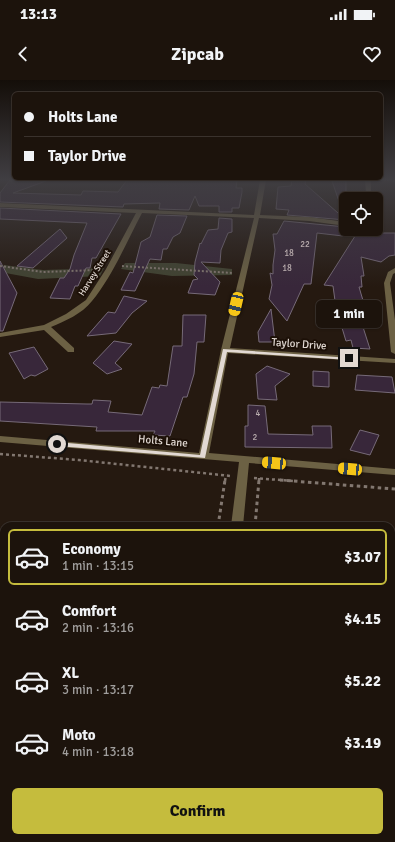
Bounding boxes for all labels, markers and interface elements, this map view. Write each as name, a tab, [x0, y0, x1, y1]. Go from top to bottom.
text: 13:13	[20, 5, 57, 23]
icon: back	[12, 43, 34, 65]
text: Zipcab	[171, 43, 224, 65]
icon: heart	[361, 43, 383, 65]
text: Holts Lane	[48, 108, 117, 126]
text: Taylor Drive	[48, 147, 126, 165]
map controls	[339, 192, 383, 236]
button: locate	[339, 192, 383, 236]
house number: 22	[300, 239, 310, 250]
street label: Harvey Street	[76, 248, 114, 298]
house number: 18	[284, 248, 294, 259]
house number: 18	[282, 263, 292, 274]
car	[227, 291, 245, 317]
callout: 1 min	[316, 300, 382, 328]
text: 1 min	[333, 306, 365, 322]
street label: Taylor Drive	[271, 336, 327, 352]
route end	[340, 349, 358, 367]
house number: 4	[256, 408, 261, 419]
street label: Holts Lane	[138, 432, 188, 450]
house number: 2	[253, 432, 258, 443]
route start	[48, 435, 66, 453]
car	[262, 456, 286, 470]
car	[338, 462, 362, 476]
icon: car	[14, 539, 50, 575]
text: Economy	[62, 540, 121, 558]
text: $3.07	[344, 548, 381, 566]
text: 1 min · 13:15	[62, 558, 134, 574]
icon: car	[14, 601, 50, 637]
text: Comfort	[62, 602, 116, 620]
text: $4.15	[344, 610, 381, 628]
text: 2 min · 13:16	[62, 620, 134, 636]
icon: car	[14, 663, 50, 699]
text: XL	[62, 664, 79, 682]
text: $5.22	[344, 672, 381, 690]
text: 3 min · 13:17	[62, 682, 134, 698]
icon: car	[14, 725, 50, 761]
text: Moto	[62, 726, 96, 744]
text: $3.19	[344, 734, 381, 752]
text: 4 min · 13:18	[62, 744, 134, 760]
button: Confirm	[12, 788, 383, 834]

